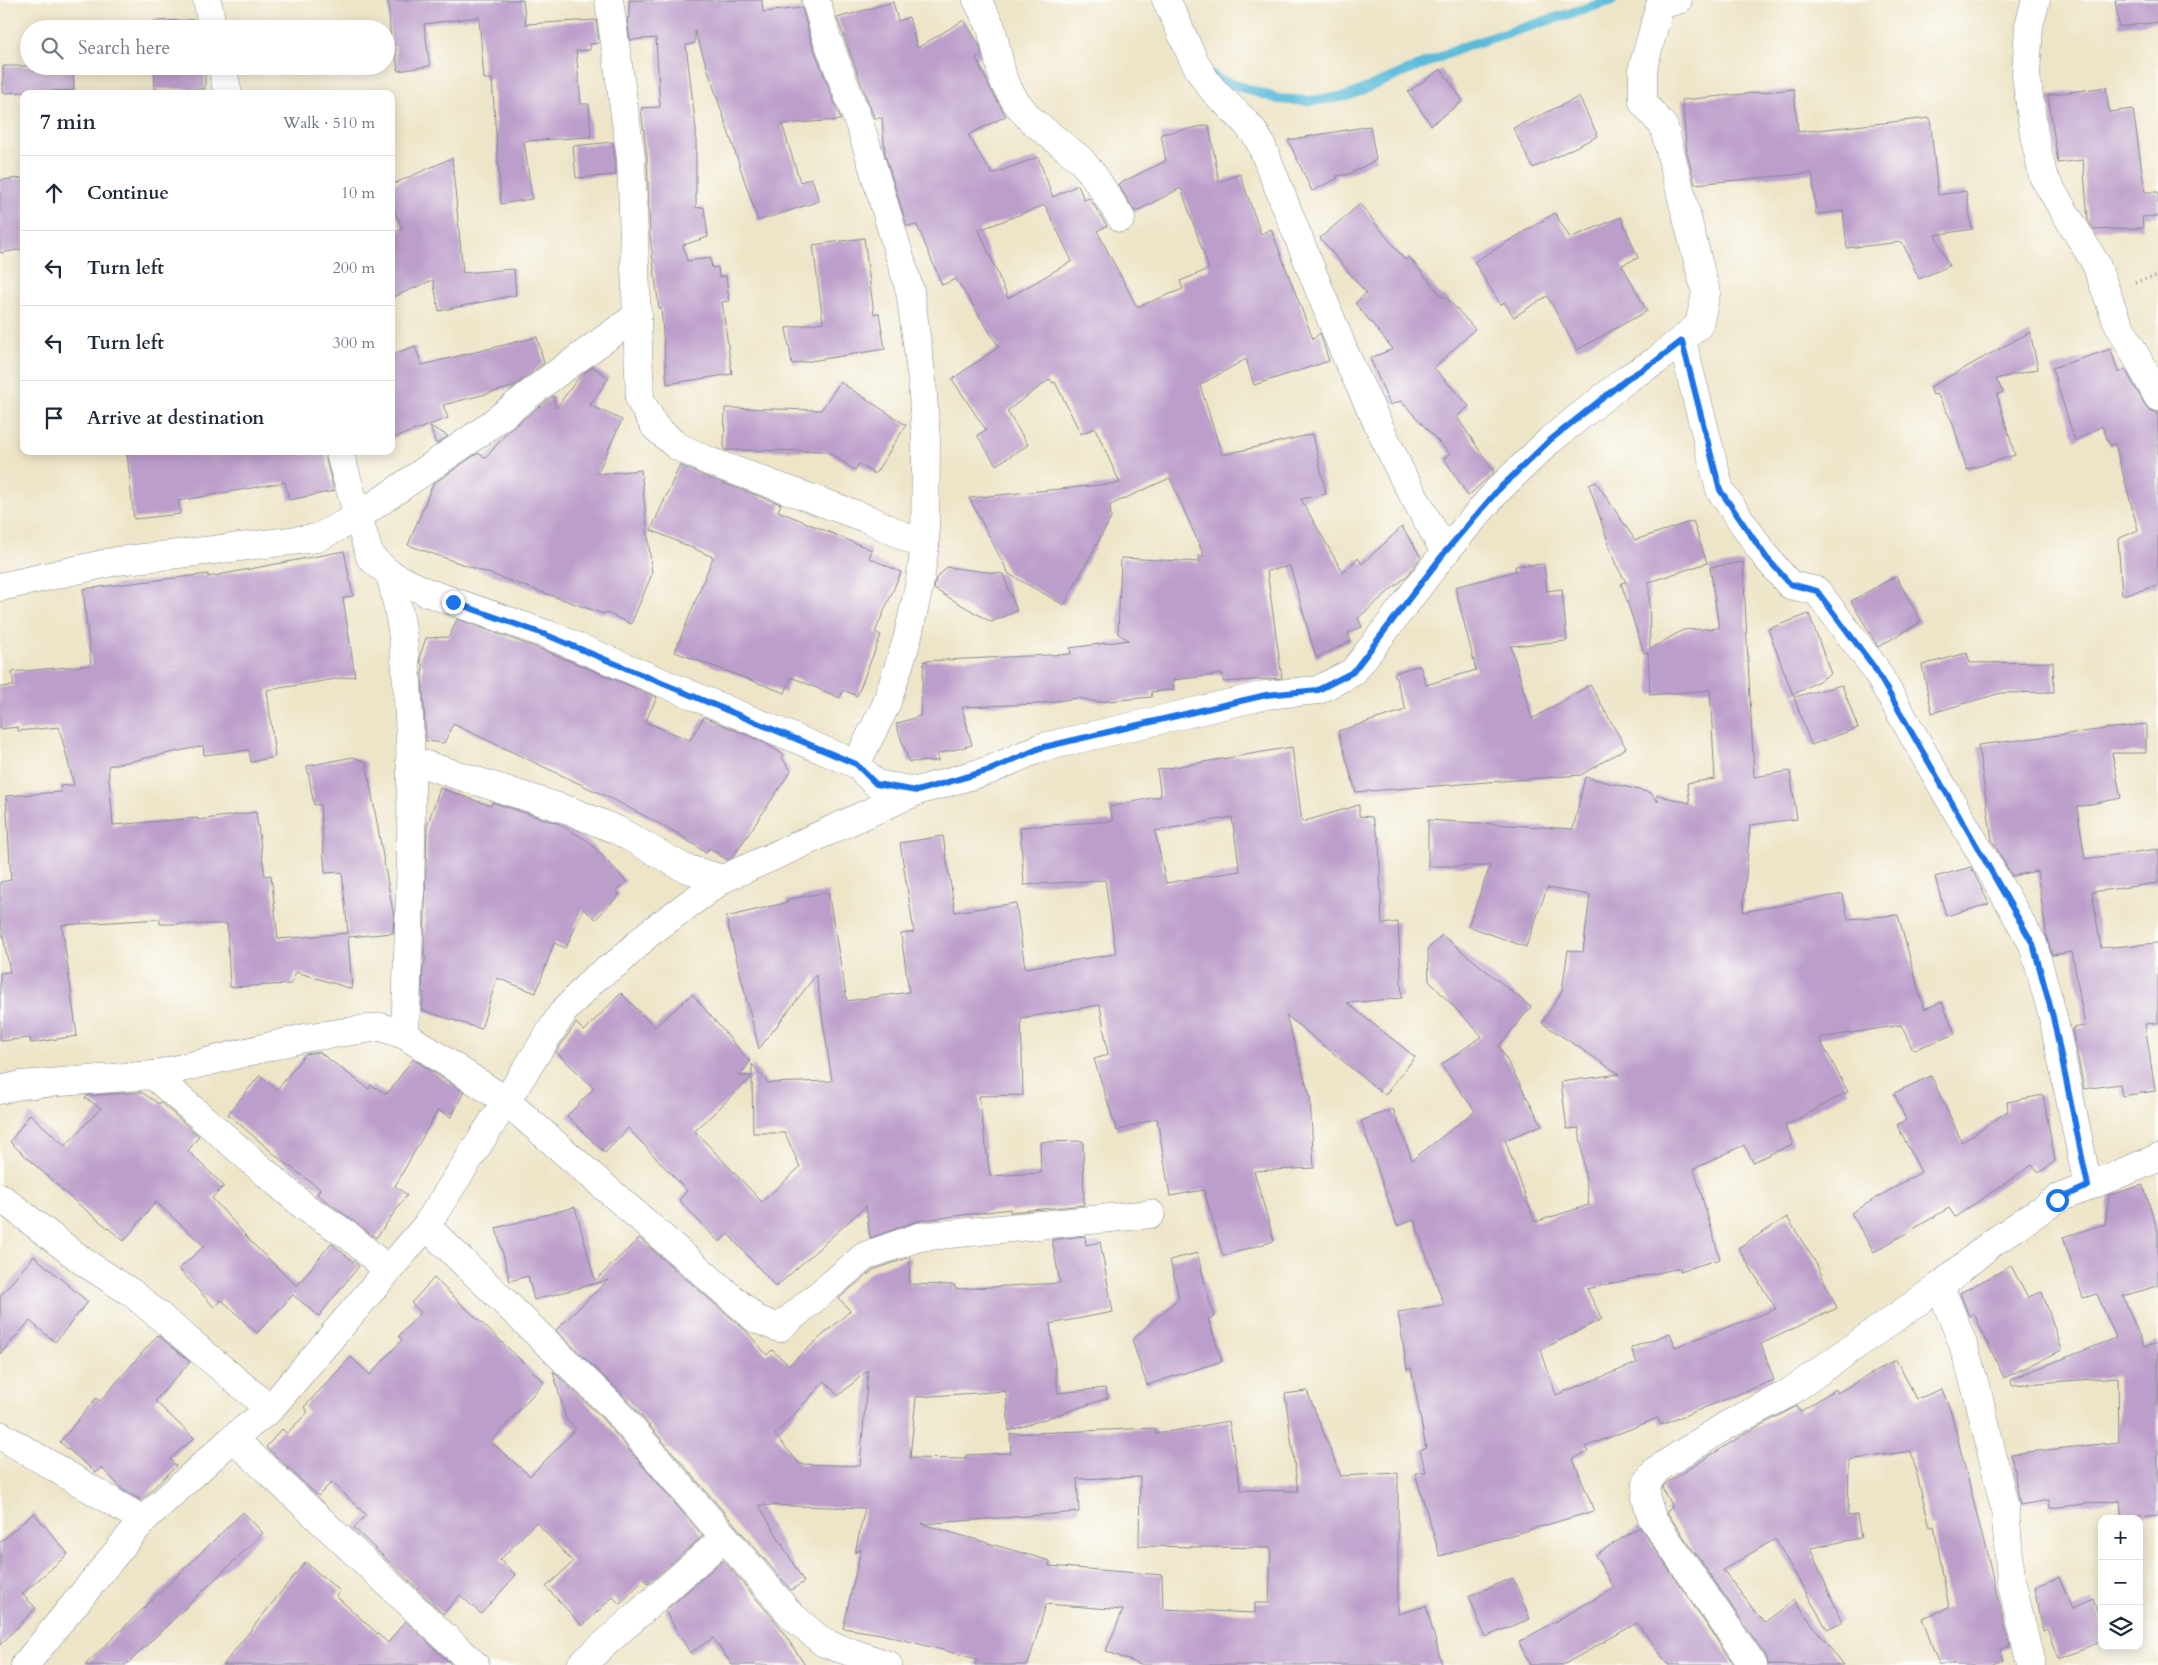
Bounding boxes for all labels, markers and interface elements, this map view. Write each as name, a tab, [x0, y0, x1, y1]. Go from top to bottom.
search box	[20, 20, 395, 75]
icon: search	[38, 34, 66, 62]
text: Search here	[78, 35, 170, 61]
text: 7 min	[40, 108, 96, 137]
text: Walk · 510 m	[283, 112, 375, 134]
icon: ahead	[40, 179, 68, 207]
text: Continue	[87, 180, 169, 206]
text: 10 m	[341, 182, 375, 204]
icon: left	[40, 254, 68, 282]
text: Turn left	[87, 255, 164, 281]
text: 200 m	[333, 257, 375, 279]
icon: left	[40, 329, 68, 357]
text: Turn left	[87, 330, 164, 356]
text: 300 m	[333, 332, 375, 354]
icon: arrive	[40, 404, 68, 432]
text: Arrive at destination	[87, 405, 264, 431]
route end	[442, 591, 465, 614]
route start	[2046, 1189, 2069, 1212]
map controls	[2098, 1515, 2143, 1650]
button: +	[2098, 1515, 2143, 1560]
button: −	[2098, 1560, 2143, 1605]
button: layers	[2098, 1605, 2143, 1650]

